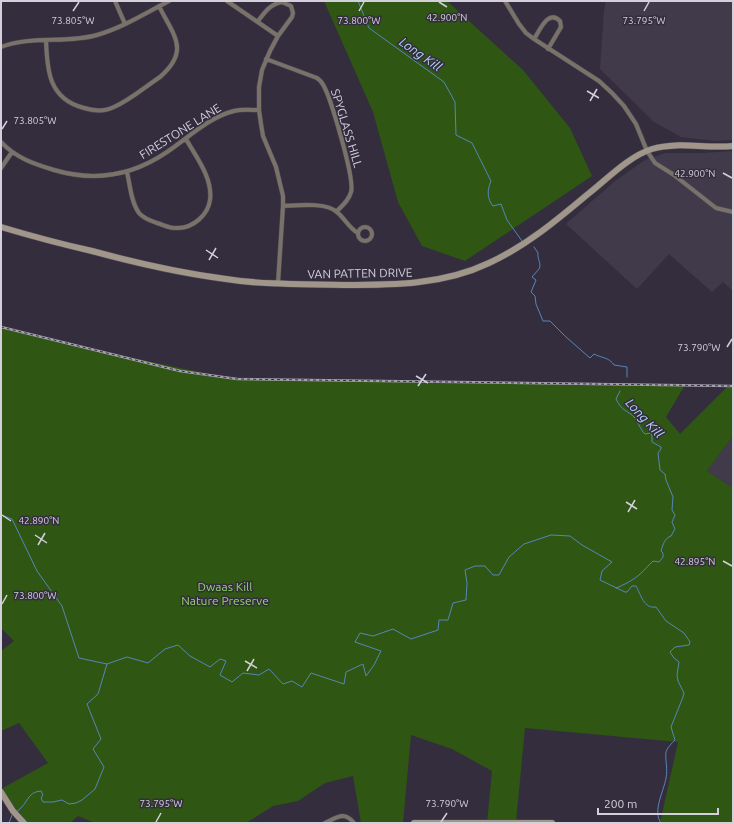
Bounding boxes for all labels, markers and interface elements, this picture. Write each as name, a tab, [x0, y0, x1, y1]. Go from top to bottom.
text: 42.900°N	[426, 12, 468, 23]
text: 73.805°W	[51, 15, 95, 26]
text: 73.800°W	[337, 15, 381, 26]
text: 73.795°W	[622, 15, 666, 26]
water label: Long Kill	[397, 34, 445, 74]
street label: SPYGLASS HILL	[329, 87, 365, 169]
street label: FIRESTONE LANE	[137, 101, 223, 161]
text: 73.805°W	[13, 115, 57, 126]
text: 42.900°N	[674, 168, 716, 179]
street label: VAN PATTEN DRIVE	[307, 266, 413, 280]
text: 73.790°W	[677, 342, 721, 353]
water label: Long Kill	[623, 395, 667, 441]
text: 42.890°N	[18, 515, 60, 526]
text: 42.895°N	[674, 556, 716, 567]
park label: Dwaas Kill Nature Preserve	[181, 580, 269, 607]
text: 73.800°W	[13, 590, 57, 601]
scale bar	[598, 790, 718, 816]
text: 200 m	[604, 797, 637, 810]
text: 73.795°W	[139, 798, 183, 809]
text: 73.790°W	[425, 798, 469, 809]

